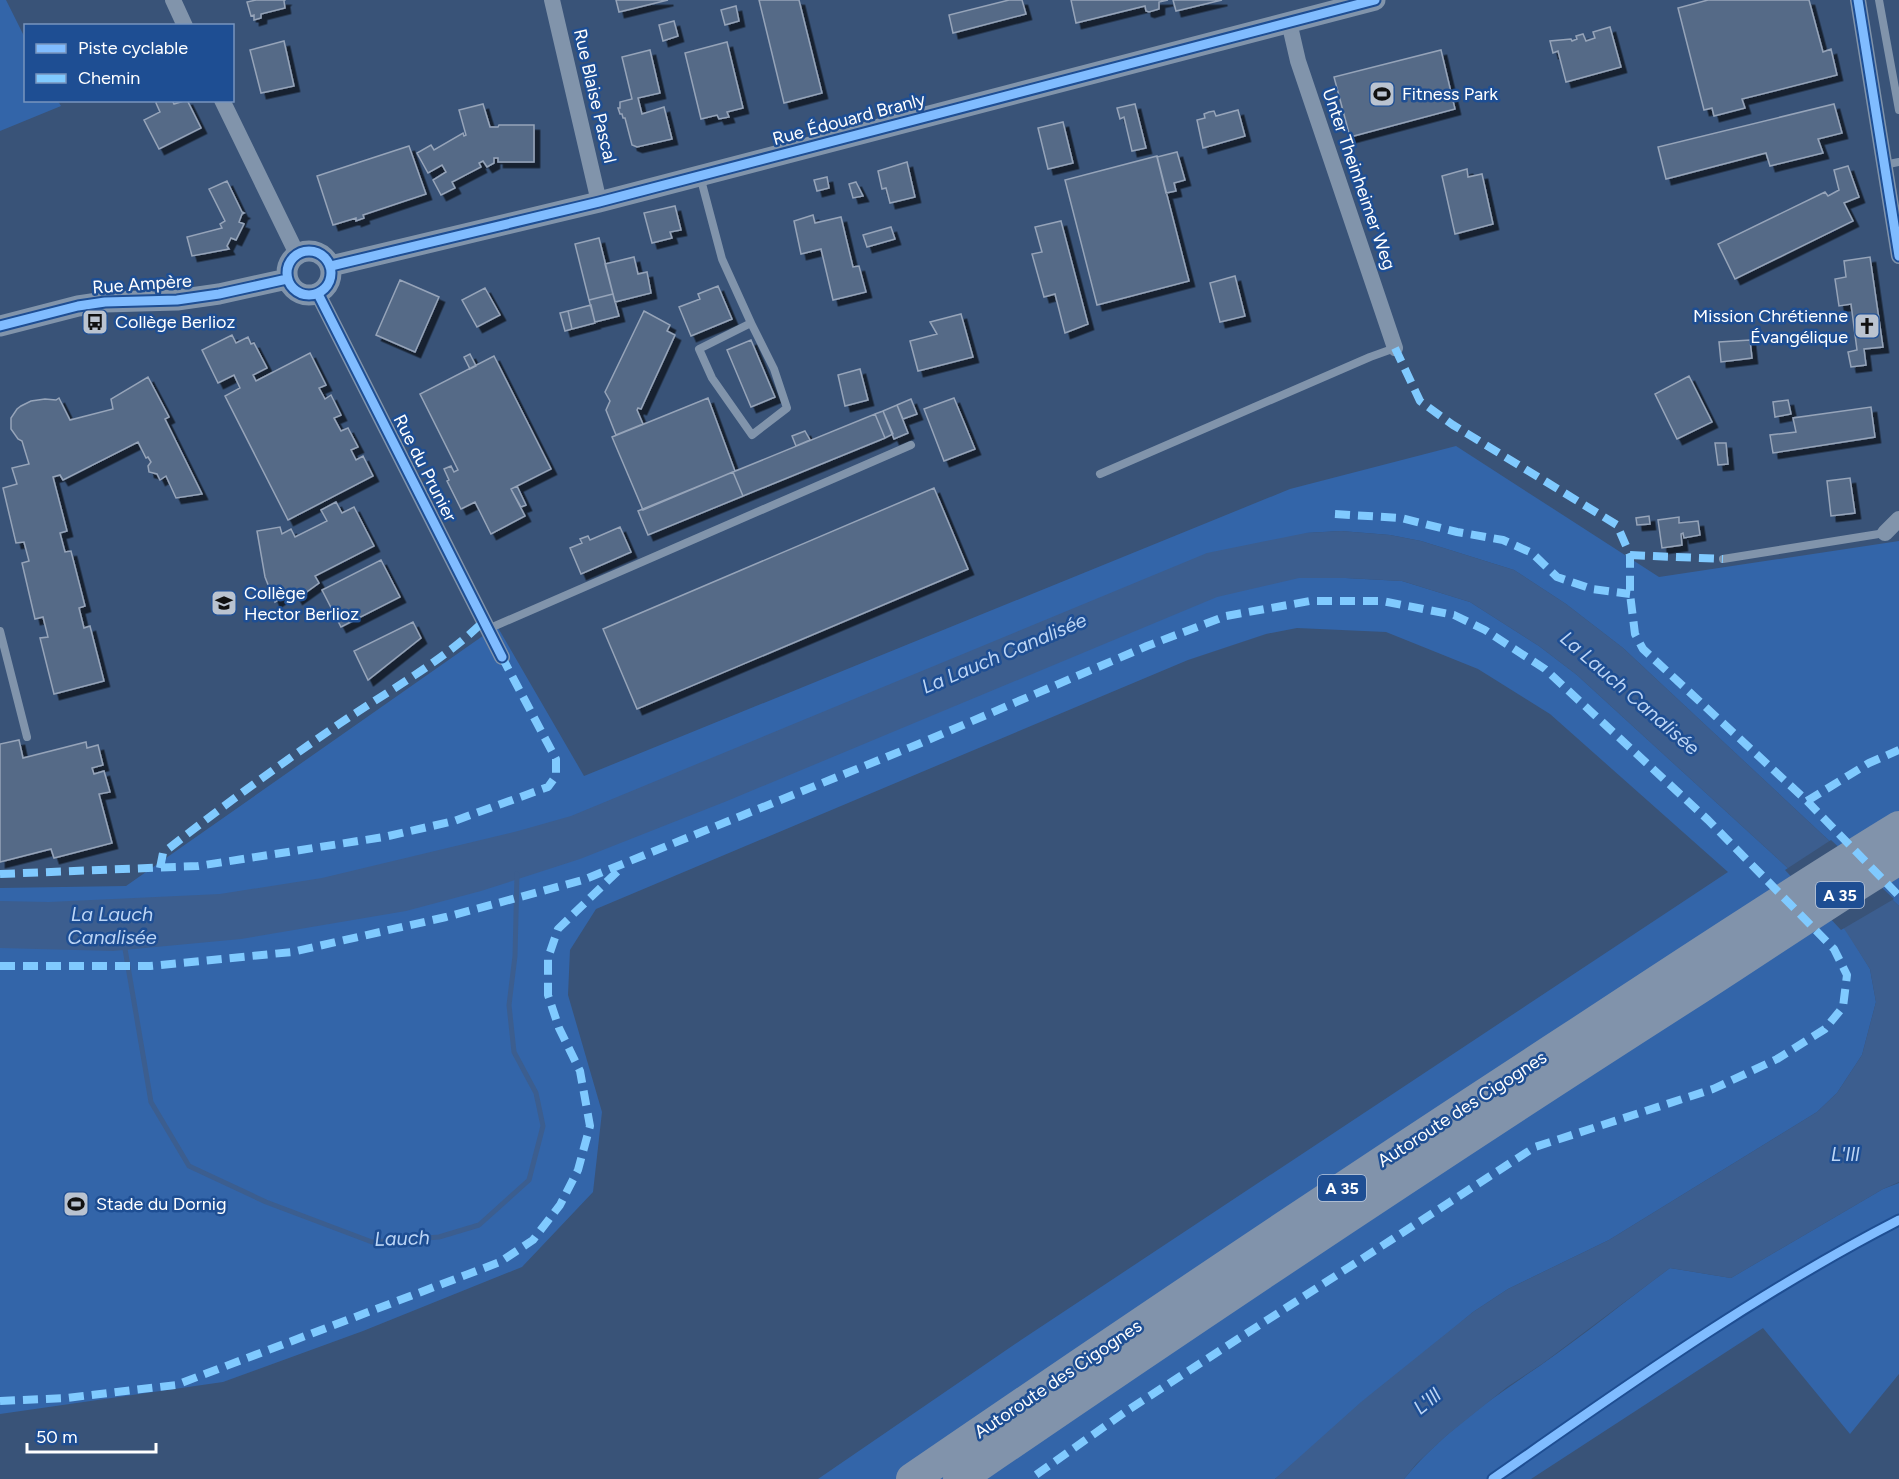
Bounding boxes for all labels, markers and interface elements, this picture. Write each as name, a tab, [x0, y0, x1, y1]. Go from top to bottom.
legend	[24, 24, 234, 102]
street label: Rue Blaise Pascal	[569, 27, 621, 165]
text: Piste cyclable	[78, 37, 188, 59]
text: Chemin	[78, 67, 140, 89]
sports icon: Fitness Park	[1367, 79, 1397, 109]
place label: Fitness Park	[1402, 83, 1498, 105]
street label: Unter Theinheimer Weg	[1318, 85, 1400, 273]
street label: Rue Édouard Branly	[770, 88, 928, 150]
street label: Rue Ampère	[92, 270, 193, 298]
place label: Mission Chrétienne Évangélique	[1693, 305, 1848, 348]
bus stop icon: Collège Berlioz	[80, 307, 110, 337]
place label: Collège Berlioz	[115, 311, 236, 333]
church icon: Mission Chrétienne Évangélique	[1852, 311, 1882, 341]
street label: Rue du Prunier	[389, 411, 461, 525]
place label: Collège Hector Berlioz	[244, 582, 359, 625]
school or university icon: Collège Hector Berlioz	[209, 588, 239, 618]
water label: La Lauch Canalisée	[918, 607, 1090, 699]
water label: La Lauch Canalisée	[1555, 626, 1705, 760]
road number: A 35	[1816, 882, 1864, 908]
water label: La Lauch Canalisée	[67, 902, 157, 949]
street label: Autoroute des Cigognes	[1373, 1046, 1551, 1172]
water label: L'Ill	[1831, 1142, 1860, 1166]
road number: A 35	[1318, 1175, 1366, 1201]
sports icon: Stade du Dornig	[61, 1189, 91, 1219]
place label: Stade du Dornig	[96, 1193, 227, 1215]
water label: Lauch	[374, 1225, 430, 1251]
street label: Autoroute des Cigognes	[970, 1315, 1146, 1443]
water label: L'Ill	[1408, 1382, 1446, 1419]
scale bar	[27, 1416, 156, 1454]
text: 50 m	[36, 1426, 78, 1448]

